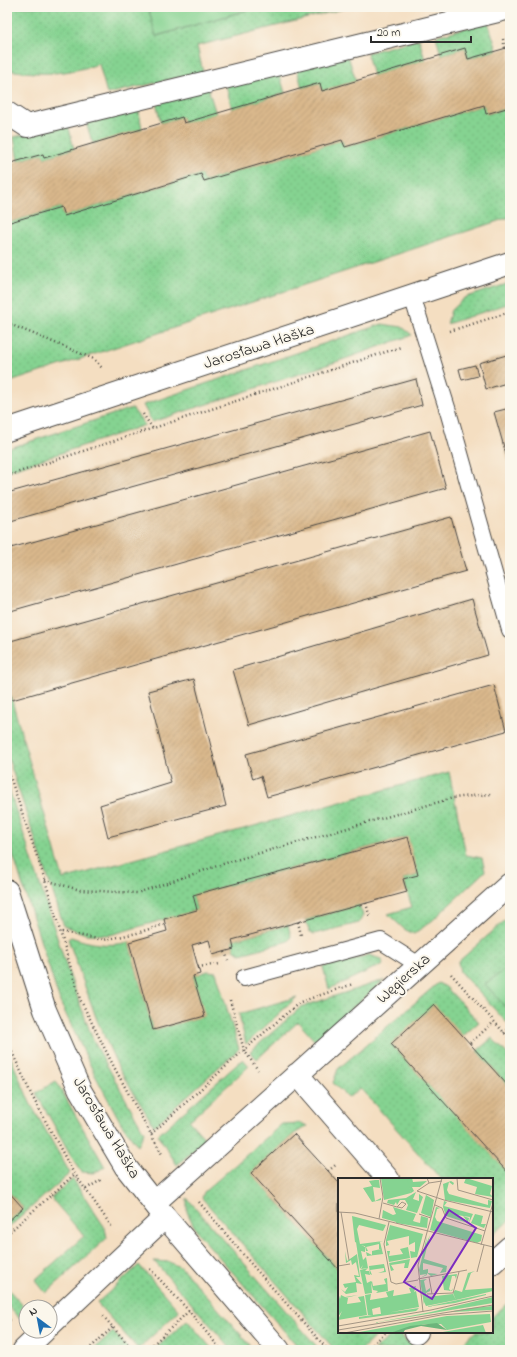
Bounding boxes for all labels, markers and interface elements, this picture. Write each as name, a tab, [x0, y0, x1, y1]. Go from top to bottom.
scale bar	[371, 18, 471, 44]
text: 20 m	[377, 24, 400, 42]
street label: Jarosława Haška	[201, 318, 317, 376]
street label: Węgierska	[372, 948, 436, 1010]
street label: Jarosława Haška	[66, 1073, 146, 1183]
inset map	[338, 1178, 493, 1333]
north arrow	[18, 1299, 58, 1339]
text: N	[26, 1303, 41, 1320]

